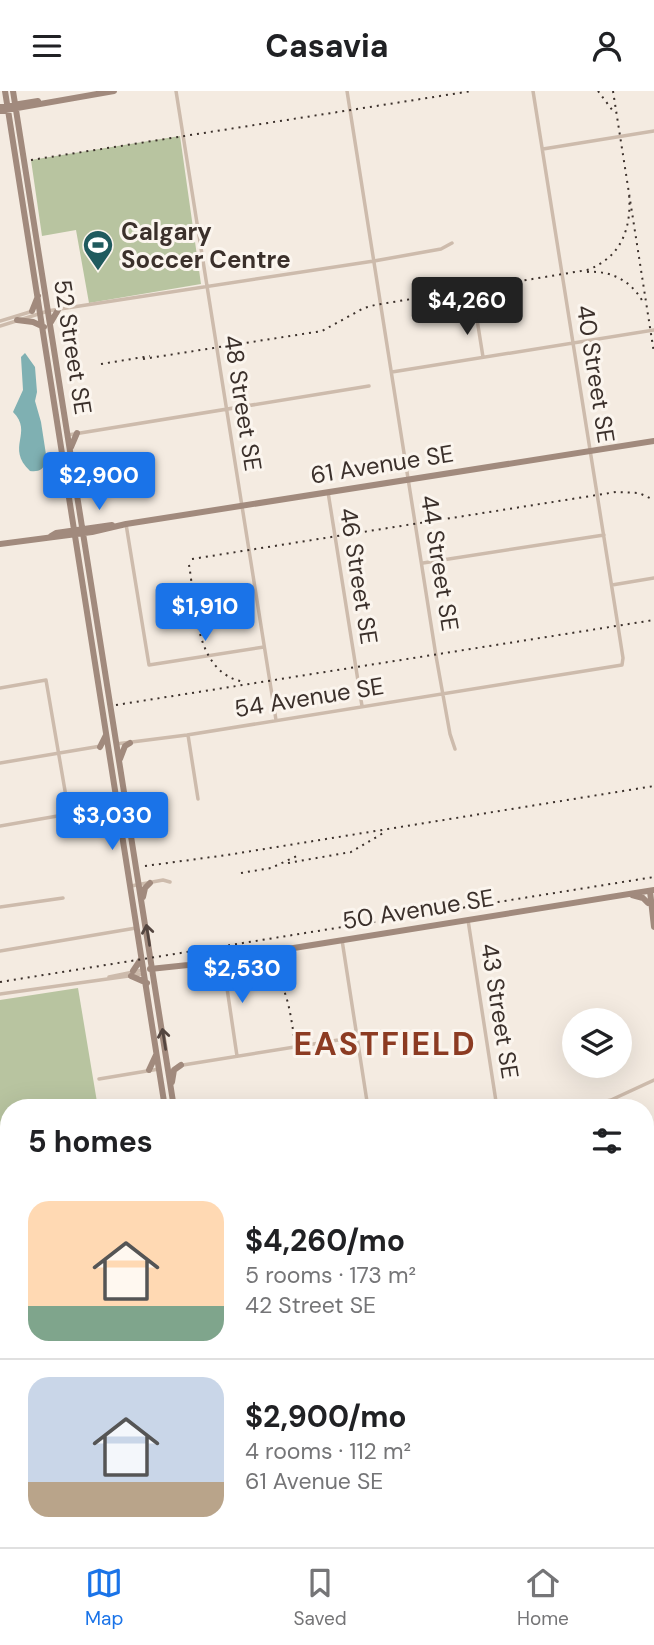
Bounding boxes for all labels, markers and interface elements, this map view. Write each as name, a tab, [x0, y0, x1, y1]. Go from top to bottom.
text: Casavia	[265, 25, 389, 67]
icon: menu	[28, 27, 66, 65]
icon: person	[588, 27, 626, 65]
place label: Calgary Soccer Centre	[121, 216, 291, 275]
sports icon: Calgary Soccer Centre	[81, 228, 115, 272]
street label: 52 Street SE	[47, 277, 99, 417]
pin: $4,260	[410, 278, 524, 337]
text: $4,260	[428, 285, 506, 315]
street label: 40 Street SE	[570, 303, 622, 445]
street label: 48 Street SE	[217, 333, 269, 473]
street label: 61 Avenue SE	[308, 437, 456, 491]
pin: $2,900	[42, 453, 156, 512]
text: $2,900	[59, 460, 139, 490]
street label: 44 Street SE	[414, 493, 466, 633]
street label: 46 Street SE	[333, 505, 385, 647]
pin: $1,910	[148, 583, 262, 643]
text: $1,910	[172, 591, 238, 621]
street label: 54 Avenue SE	[232, 670, 386, 724]
pin: $3,030	[55, 793, 169, 852]
text: $3,030	[72, 800, 152, 830]
street label: 50 Avenue SE	[340, 882, 496, 936]
one-way arrow	[141, 924, 154, 947]
street label: 43 Street SE	[474, 941, 526, 1081]
pin: $2,530	[185, 946, 299, 1005]
text: $2,530	[203, 953, 281, 983]
map controls	[562, 1008, 632, 1078]
button: layers	[562, 1008, 632, 1078]
district label: EASTFIELD	[293, 1023, 477, 1065]
one-way arrow	[157, 1028, 170, 1051]
text: 5 homes	[28, 1122, 153, 1161]
icon: filters	[588, 1122, 626, 1160]
text: $4,260/mo	[245, 1221, 405, 1260]
icon: home	[84, 1229, 168, 1313]
text: 5 rooms · 173 m²	[245, 1260, 416, 1290]
text: 42 Street SE	[245, 1290, 376, 1320]
text: $2,900/mo	[245, 1397, 407, 1436]
icon: home	[84, 1405, 168, 1489]
text: 4 rooms · 112 m²	[245, 1436, 411, 1466]
text: 61 Avenue SE	[245, 1466, 383, 1496]
tab: Map	[85, 1564, 123, 1631]
tab: Saved	[294, 1564, 347, 1631]
tab: Home	[517, 1564, 569, 1631]

